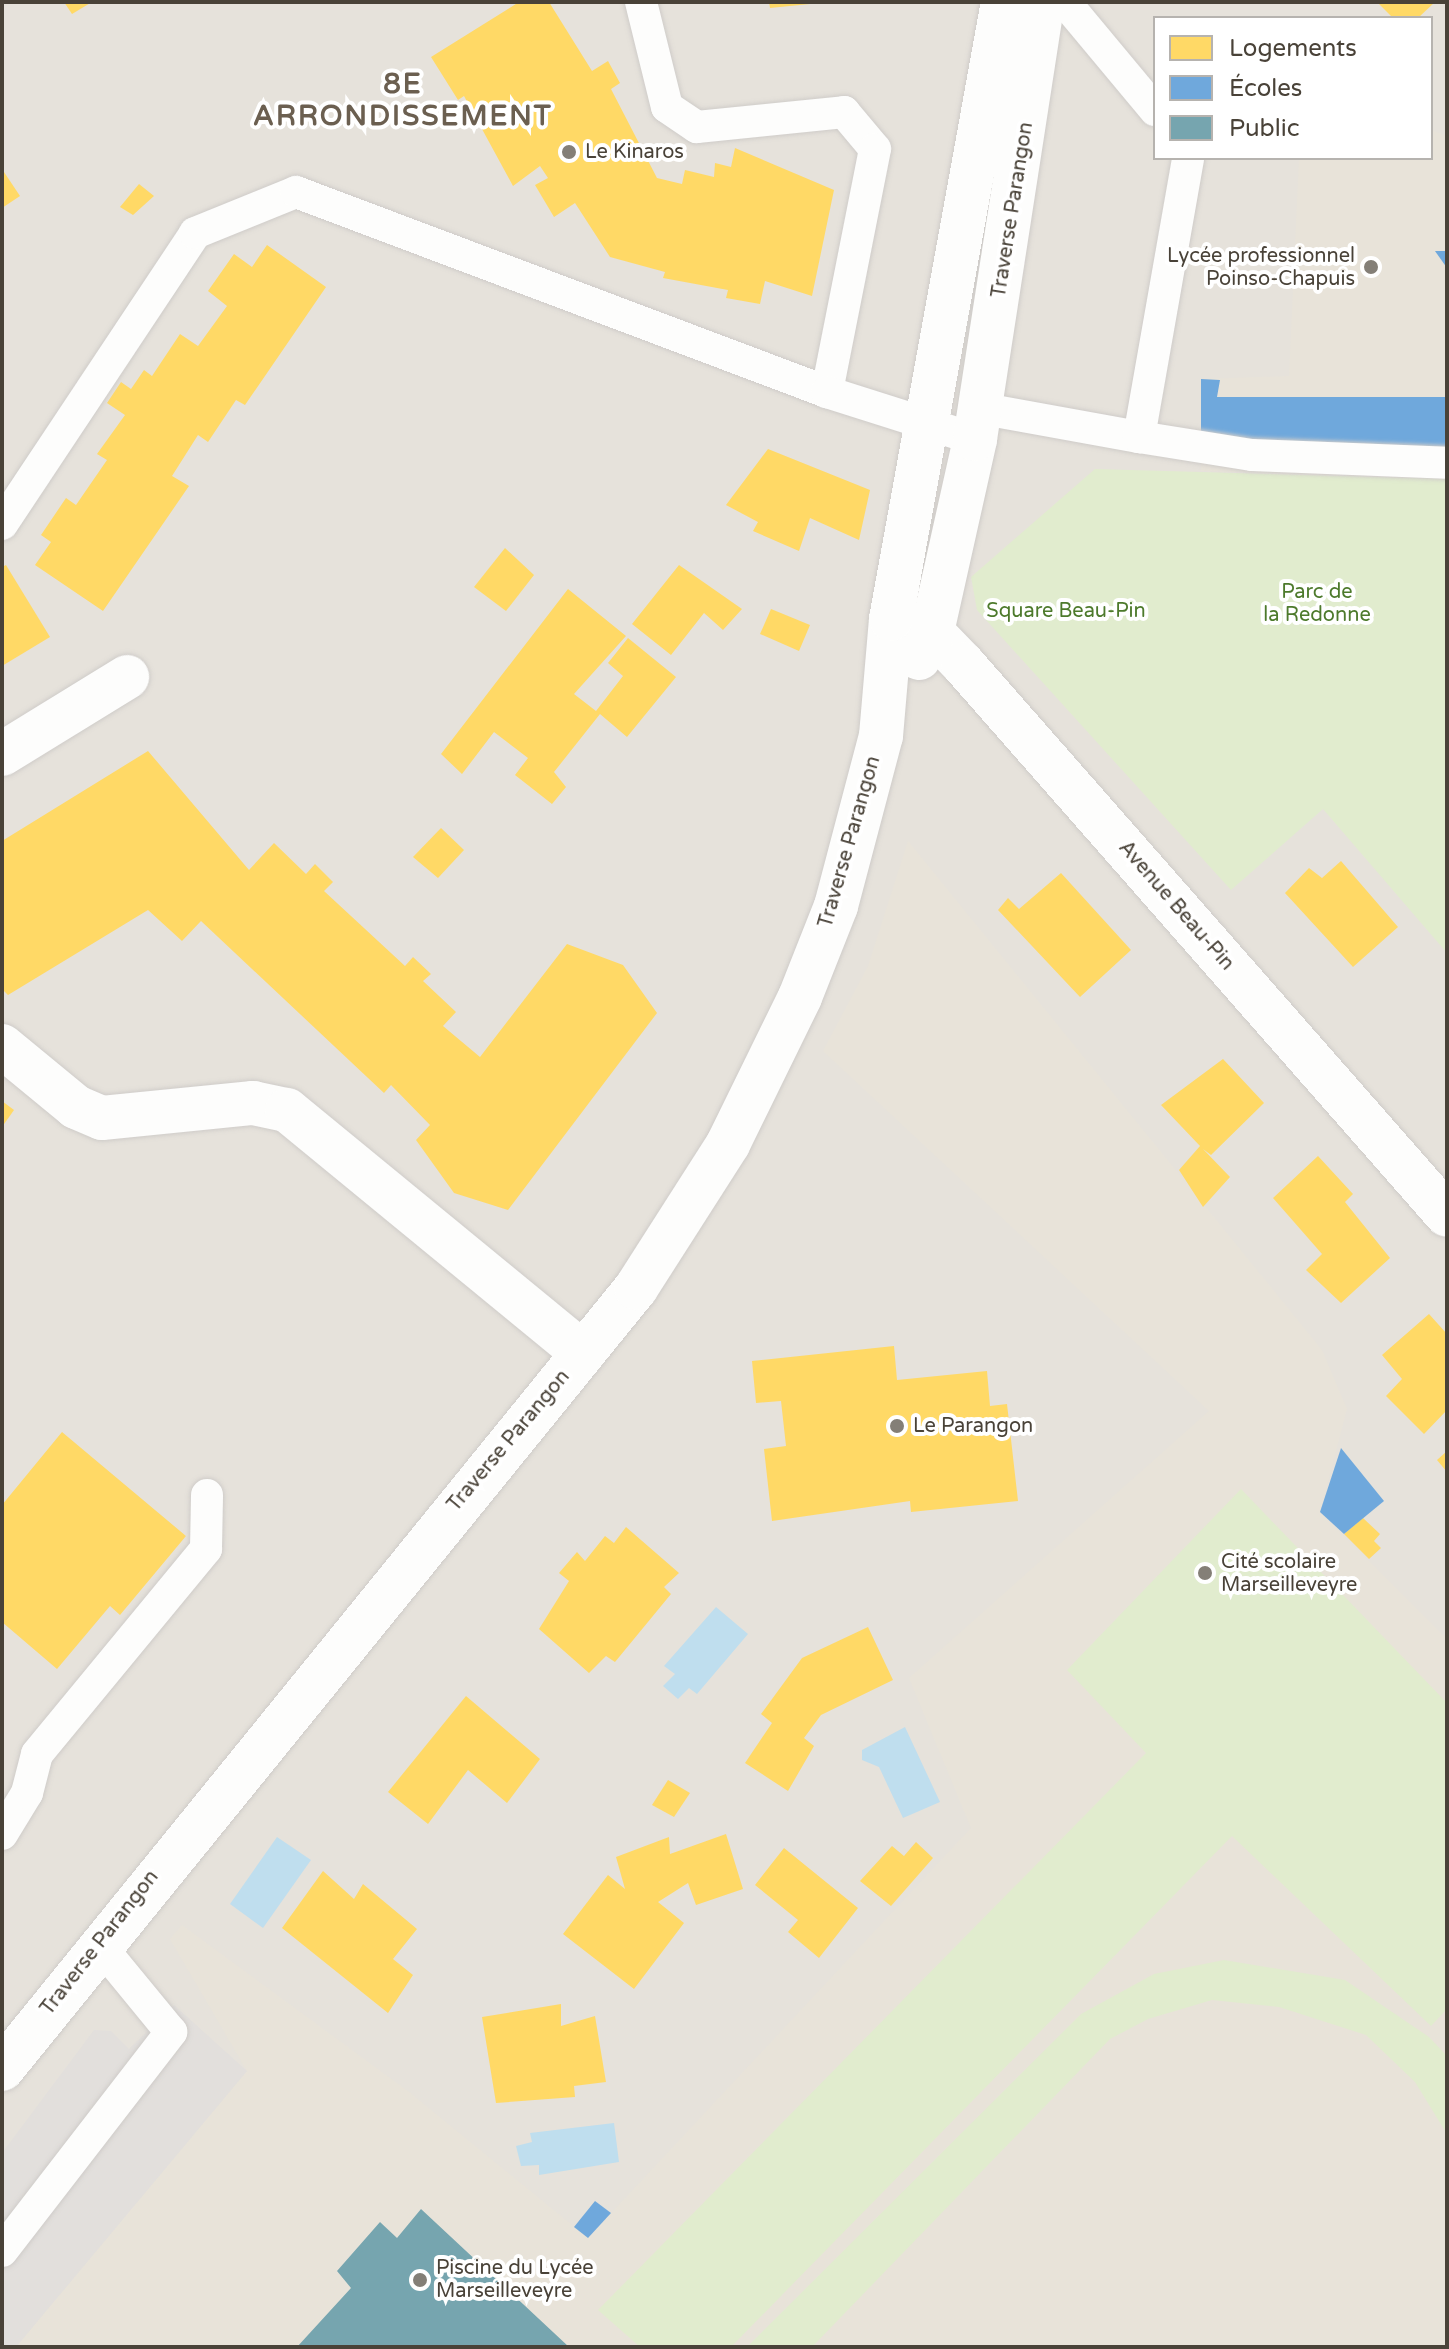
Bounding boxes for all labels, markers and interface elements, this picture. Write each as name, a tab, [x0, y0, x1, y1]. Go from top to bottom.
legend	[1153, 16, 1433, 160]
text: Logements	[1229, 34, 1357, 63]
district label: 8E ARRONDISSEMENT	[253, 67, 553, 133]
text: Écoles	[1229, 74, 1302, 103]
text: Public	[1229, 114, 1299, 143]
street label: Traverse Parangon	[987, 120, 1039, 300]
place label: Le Kinaros	[585, 140, 684, 164]
marker: Le Kinaros	[560, 143, 578, 161]
place label: Lycée professionnel Poinso-Chapuis	[1167, 244, 1355, 291]
marker: Lycée professionnel Poinso-Chapuis	[1362, 258, 1380, 276]
park label: Parc de la Redonne	[1263, 581, 1371, 628]
park label: Square Beau-Pin	[986, 599, 1146, 623]
street label: Traverse Parangon	[814, 753, 886, 931]
street label: Avenue Beau-Pin	[1113, 836, 1239, 976]
street label: Traverse Parangon	[443, 1365, 575, 1517]
place label: Le Parangon	[913, 1414, 1033, 1438]
marker: Le Parangon	[888, 1417, 906, 1435]
place label: Cité scolaire Marseilleveyre	[1221, 1550, 1357, 1597]
marker: Cité scolaire Marseilleveyre	[1196, 1564, 1214, 1582]
street label: Traverse Parangon	[36, 1866, 164, 2020]
place label: Piscine du Lycée Marseilleveyre	[436, 2256, 594, 2303]
marker: Piscine du Lycée Marseilleveyre	[411, 2271, 429, 2289]

